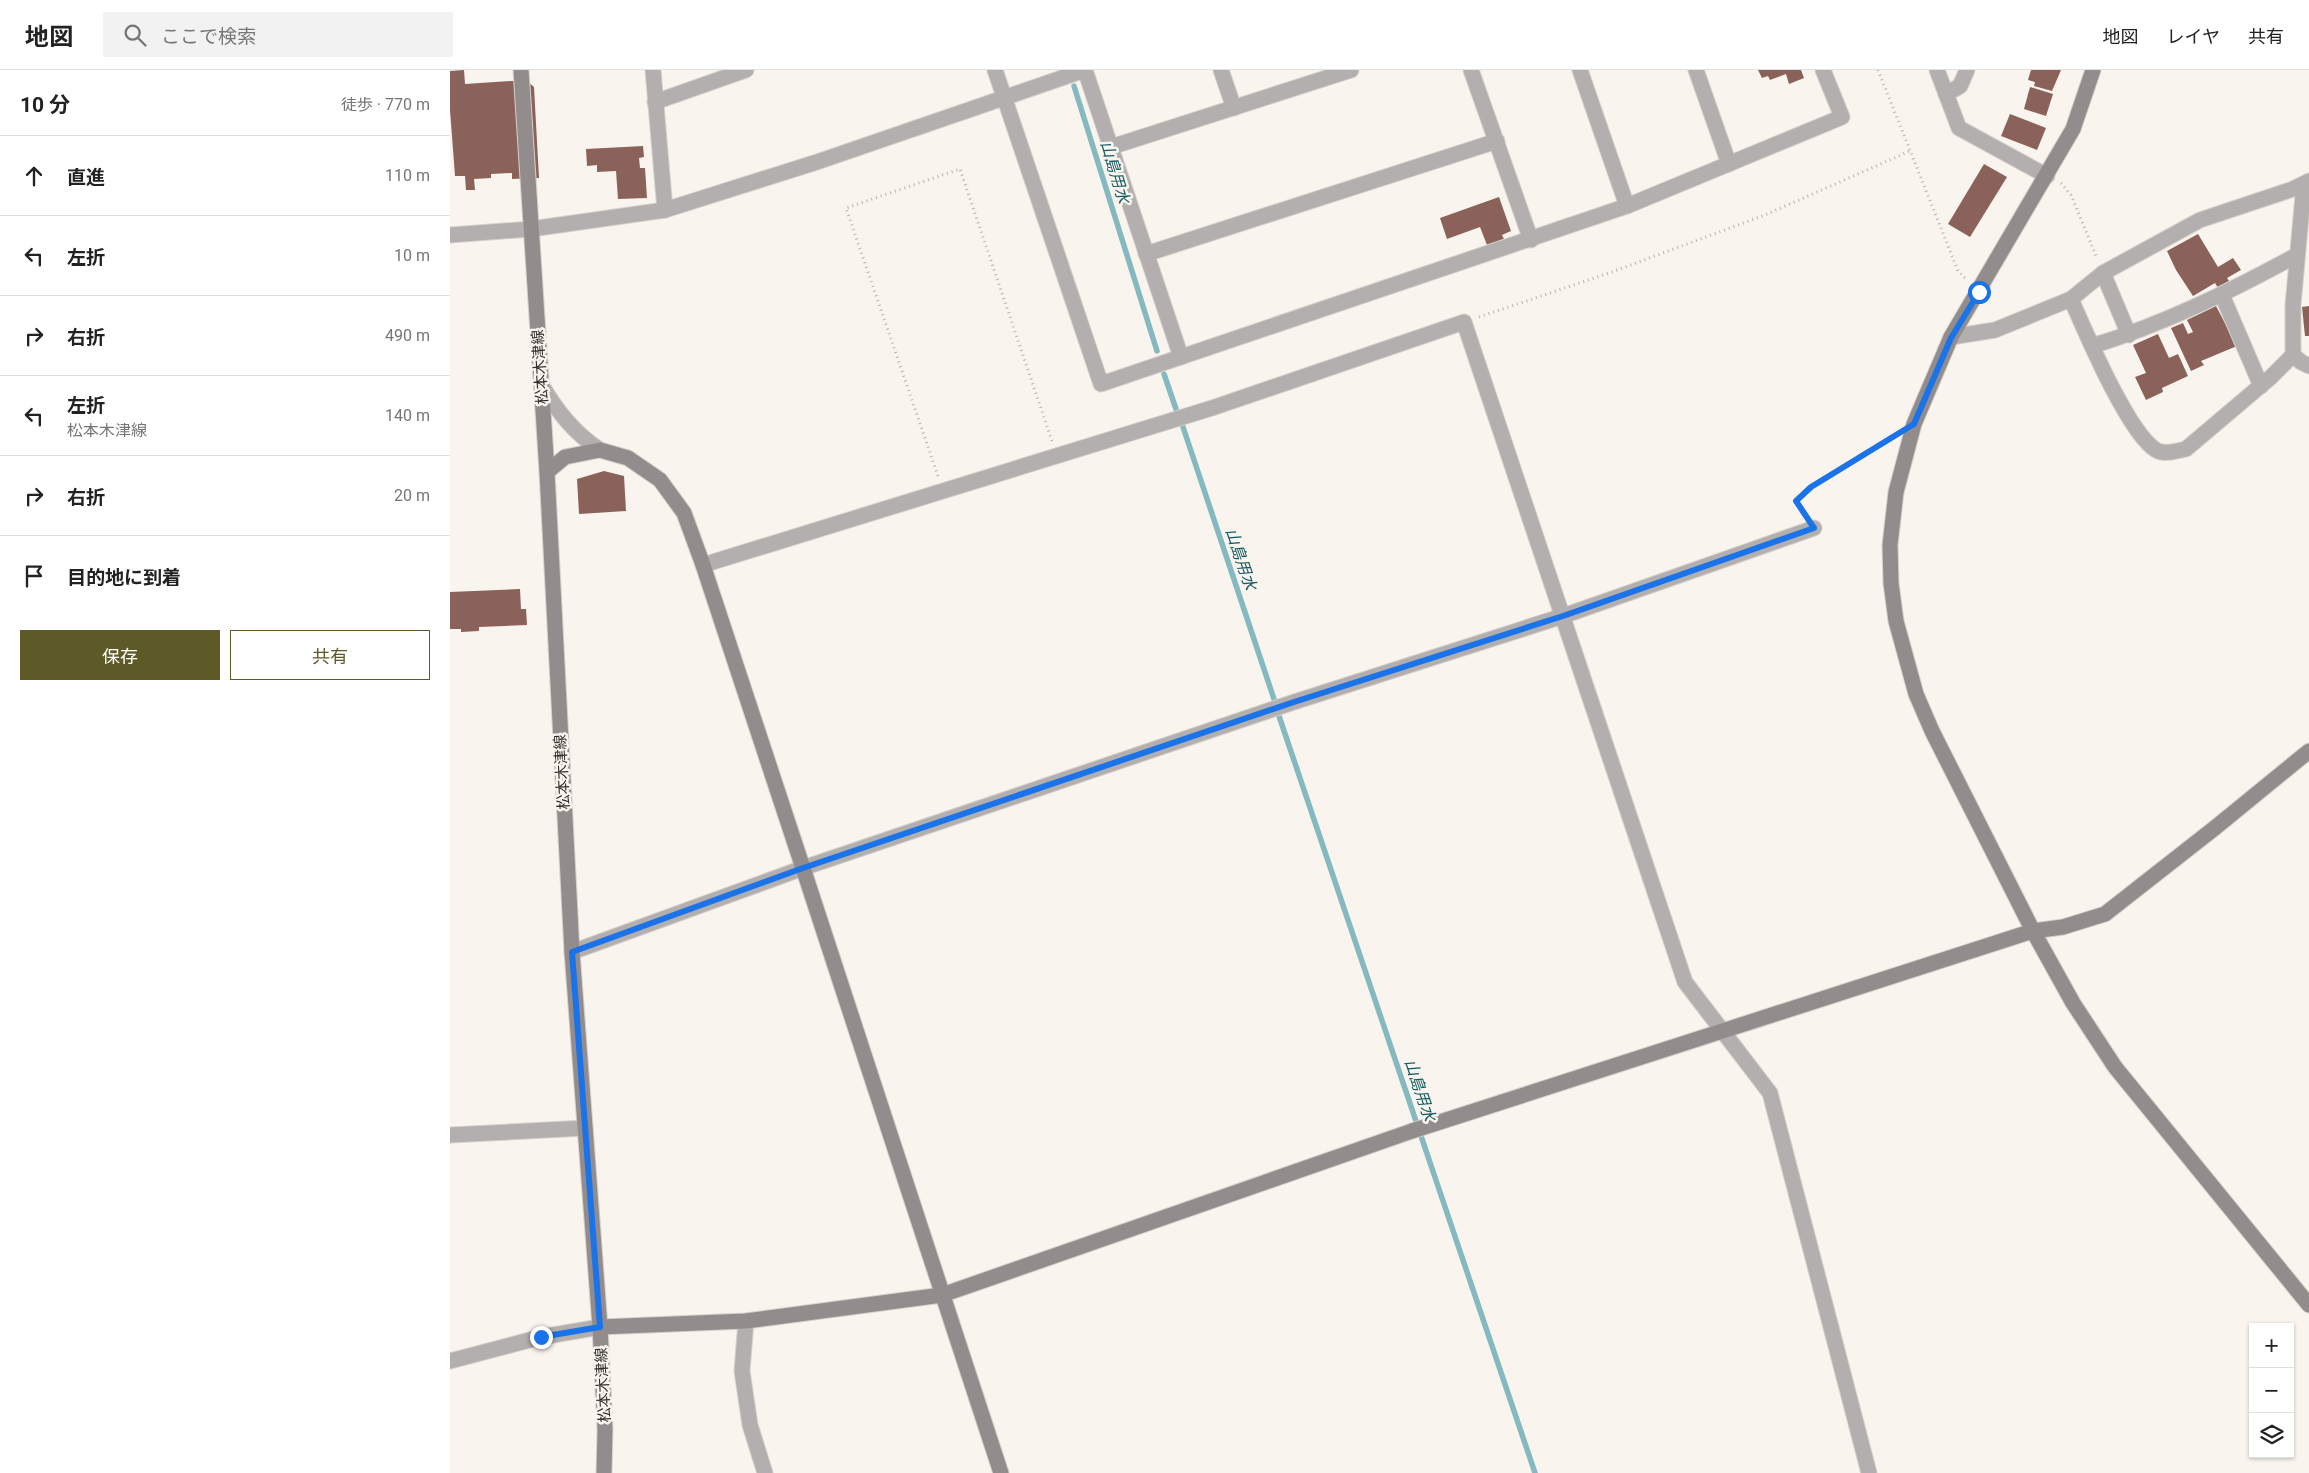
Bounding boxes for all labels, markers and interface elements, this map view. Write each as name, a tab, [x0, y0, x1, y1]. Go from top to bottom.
search box	[103, 12, 453, 57]
icon: search	[121, 21, 149, 49]
text: 地図	[25, 23, 73, 51]
text: ここで検索	[161, 25, 256, 48]
text: 地図	[2103, 26, 2139, 47]
text: レイヤ	[2167, 26, 2220, 47]
text: 共有	[2248, 26, 2284, 47]
text: 10 分	[20, 93, 70, 117]
text: 徒歩 · 770 m	[341, 95, 430, 114]
water label: 山島用水	[1097, 139, 1134, 207]
icon: ahead	[20, 162, 48, 190]
text: 直進	[67, 166, 105, 189]
text: 110 m	[385, 166, 430, 185]
icon: left	[20, 242, 48, 270]
text: 左折	[67, 246, 105, 269]
text: 10 m	[394, 246, 430, 265]
route start	[1968, 281, 1991, 304]
icon: right	[20, 322, 48, 350]
text: 右折	[67, 326, 105, 349]
text: 490 m	[385, 326, 430, 345]
street label: 松本木津線	[528, 329, 552, 405]
text: 左折	[67, 394, 105, 417]
icon: left	[20, 402, 48, 430]
text: 140 m	[385, 406, 430, 425]
text: 松本木津線	[67, 421, 147, 440]
icon: right	[20, 482, 48, 510]
text: 右折	[67, 486, 105, 509]
text: 20 m	[394, 486, 430, 505]
water label: 山島用水	[1222, 526, 1261, 594]
icon: arrive	[20, 562, 48, 590]
text: 目的地に到着	[67, 566, 181, 589]
button: 保存	[20, 630, 220, 680]
button: 共有	[230, 630, 430, 680]
street label: 松本木津線	[551, 734, 573, 810]
water label: 山島用水	[1401, 1057, 1440, 1125]
map controls	[2249, 1323, 2294, 1458]
button: +	[2249, 1323, 2294, 1368]
route end	[530, 1326, 553, 1349]
street label: 松本木津線	[592, 1347, 614, 1423]
button: −	[2249, 1368, 2294, 1413]
button: layers	[2249, 1413, 2294, 1458]

